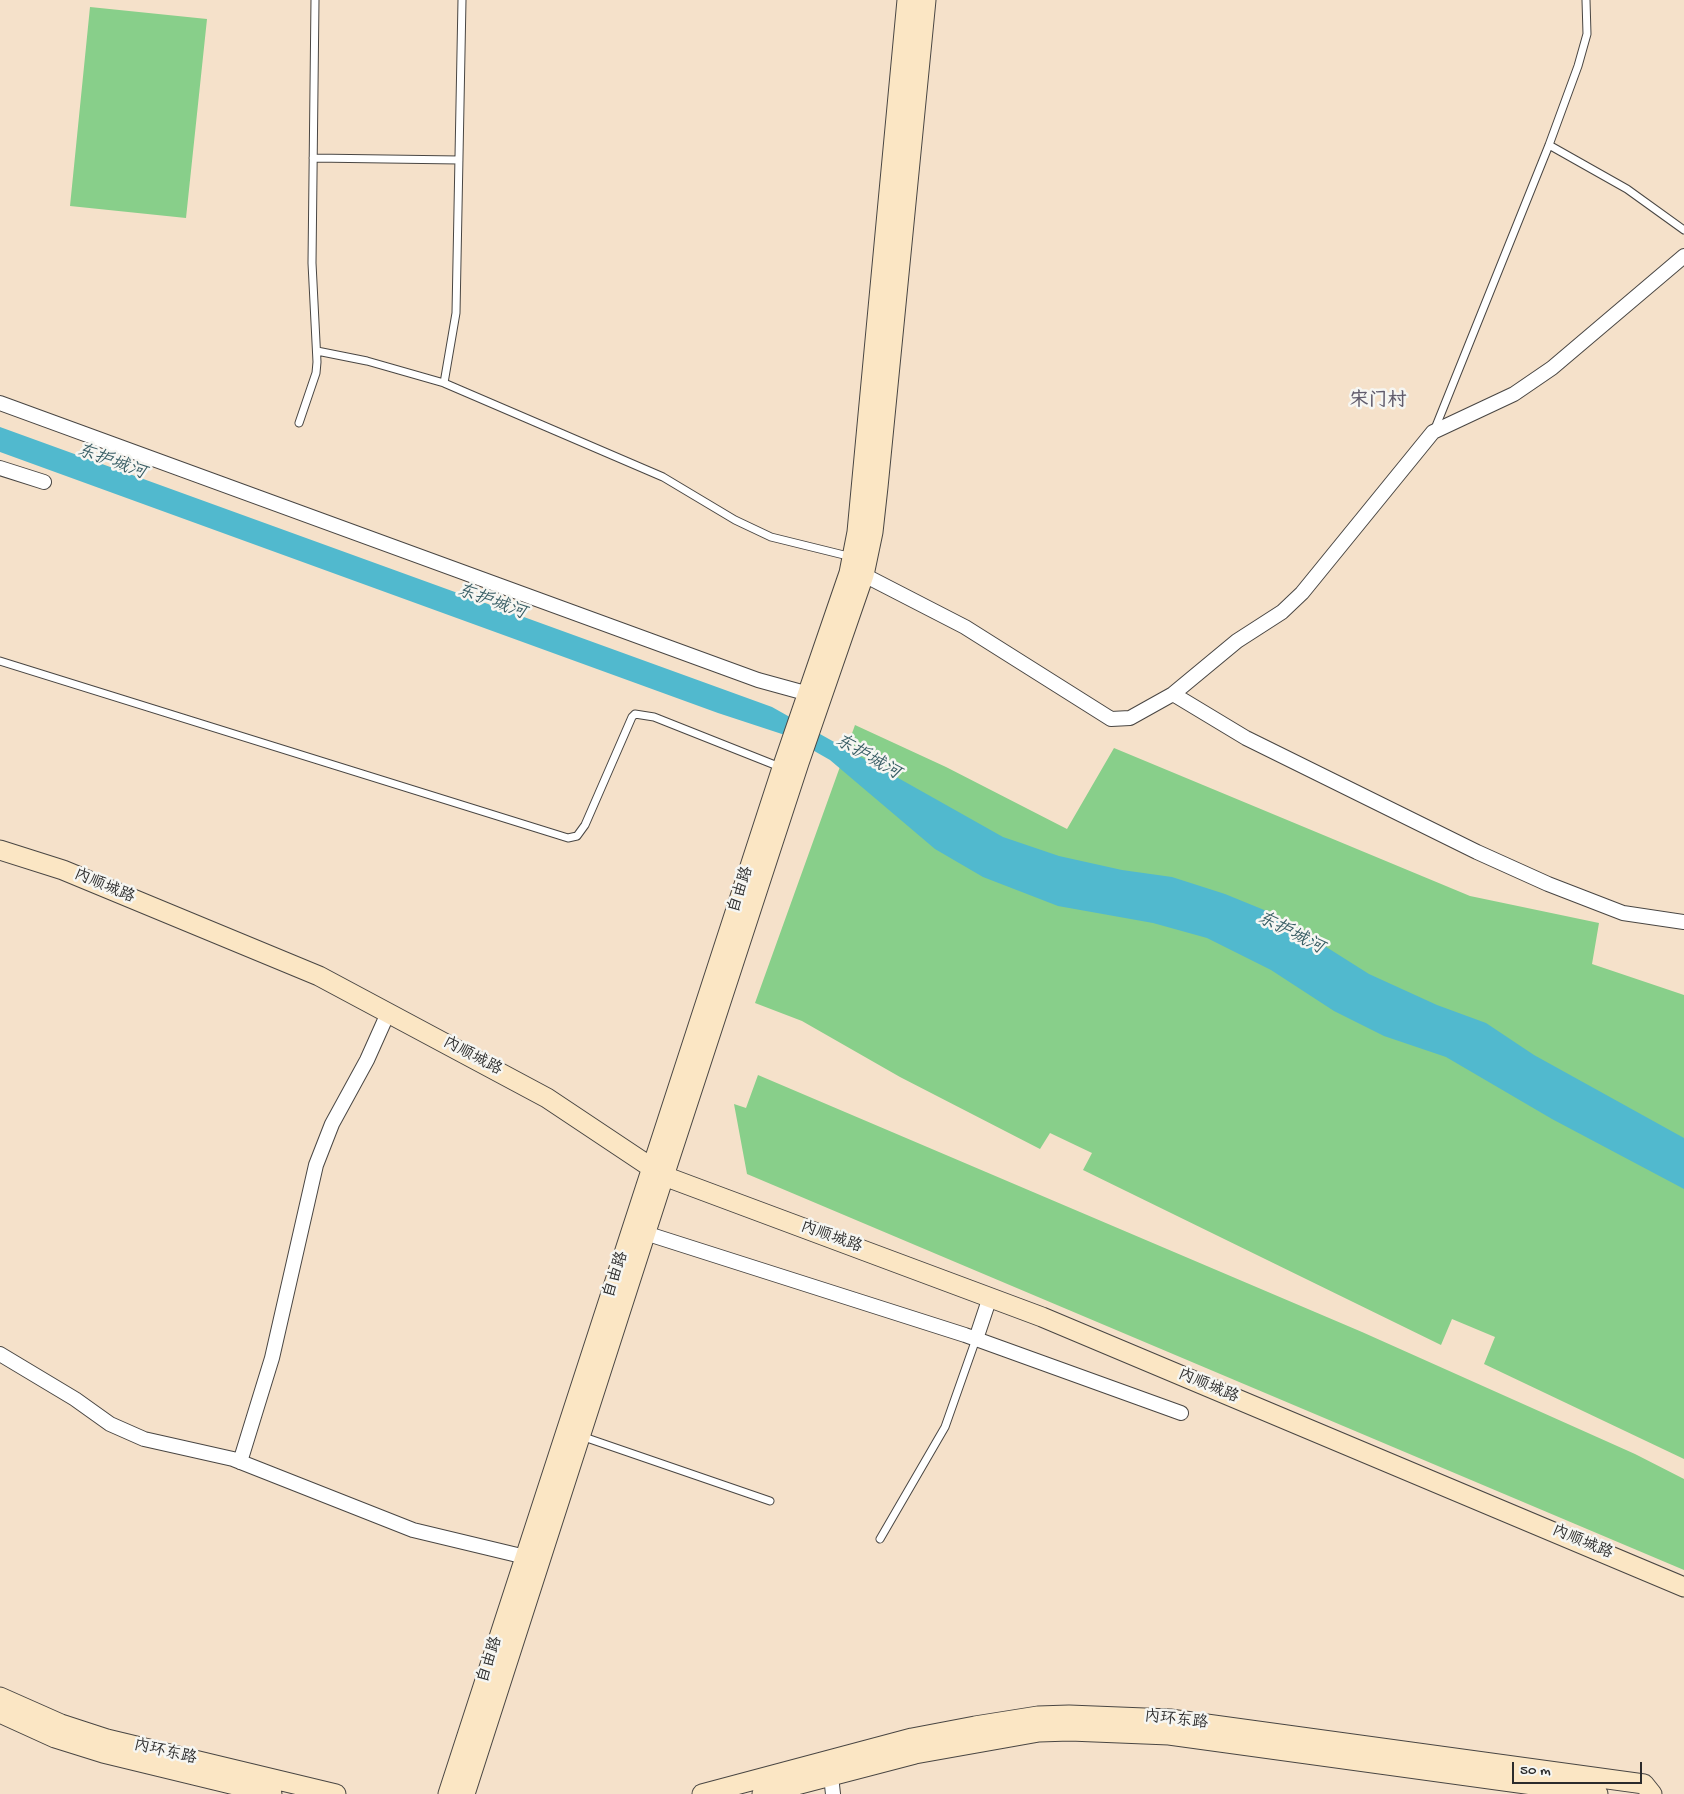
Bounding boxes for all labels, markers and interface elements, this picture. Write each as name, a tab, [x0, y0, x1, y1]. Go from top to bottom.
district label: 宋门村	[1350, 391, 1406, 413]
water label: 东护城河	[73, 441, 149, 485]
water label: 东护城河	[453, 581, 529, 625]
water label: 东护城河	[830, 731, 904, 785]
street label: 自由路	[725, 864, 759, 916]
street label: 内顺城路	[71, 866, 137, 908]
water label: 东护城河	[1253, 908, 1327, 960]
street label: 内顺城路	[439, 1034, 505, 1080]
street label: 内顺城路	[798, 1218, 864, 1258]
street label: 自由路	[600, 1249, 634, 1301]
street label: 内顺城路	[1175, 1366, 1241, 1408]
street label: 内顺城路	[1549, 1522, 1615, 1564]
street label: 自由路	[474, 1634, 508, 1686]
street label: 内环东路	[1143, 1708, 1209, 1734]
street label: 内环东路	[132, 1736, 198, 1770]
scale bar	[1514, 1752, 1644, 1784]
text: 50 m	[1520, 1762, 1551, 1780]

